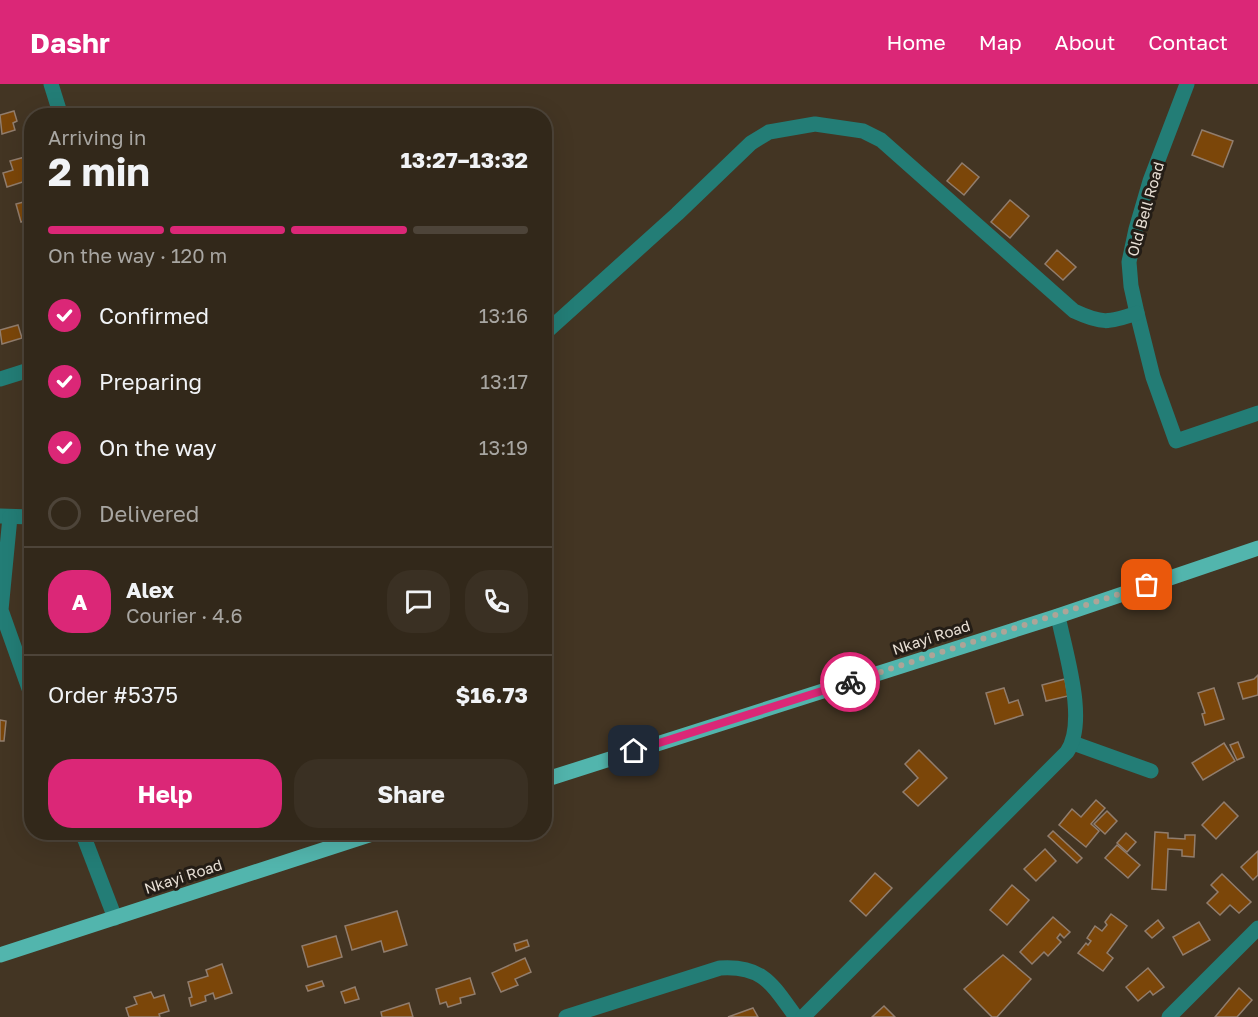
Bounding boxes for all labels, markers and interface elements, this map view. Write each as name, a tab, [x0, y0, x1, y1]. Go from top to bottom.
text: Dashr	[30, 26, 110, 59]
text: Home	[886, 29, 946, 55]
text: Map	[979, 29, 1022, 55]
text: About	[1055, 29, 1115, 55]
text: Contact	[1148, 29, 1228, 55]
text: Arriving in	[48, 125, 146, 149]
text: 13:27–13:32	[401, 146, 528, 173]
text: 2 min	[48, 148, 150, 195]
street label: Old Bell Road	[1123, 160, 1167, 258]
text: On the way · 120 m	[48, 243, 227, 267]
icon: check	[48, 299, 81, 332]
text: Confirmed	[99, 302, 209, 329]
text: 13:16	[479, 303, 528, 327]
icon: check	[48, 365, 81, 398]
text: Preparing	[99, 368, 202, 395]
text: 13:17	[480, 369, 528, 393]
icon: check	[48, 431, 81, 464]
text: On the way	[99, 434, 217, 461]
text: 13:19	[479, 435, 528, 459]
text: Delivered	[99, 500, 199, 527]
pin	[1121, 559, 1172, 610]
icon: bag	[1130, 568, 1163, 601]
button: chat	[387, 570, 450, 633]
button: phone	[465, 570, 528, 633]
text: Alex	[126, 576, 174, 603]
text: A	[72, 588, 87, 615]
text: Courier · 4.6	[126, 603, 243, 627]
street label: Nkayi Road	[890, 616, 972, 658]
courier	[820, 652, 880, 712]
icon: bike	[834, 666, 867, 699]
text: Order #5375	[48, 681, 178, 708]
text: $16.73	[456, 681, 528, 708]
pin	[608, 725, 659, 776]
icon: home	[617, 734, 650, 767]
button: Help	[48, 759, 282, 828]
button: Share	[294, 759, 528, 828]
street label: Nkayi Road	[142, 855, 224, 897]

